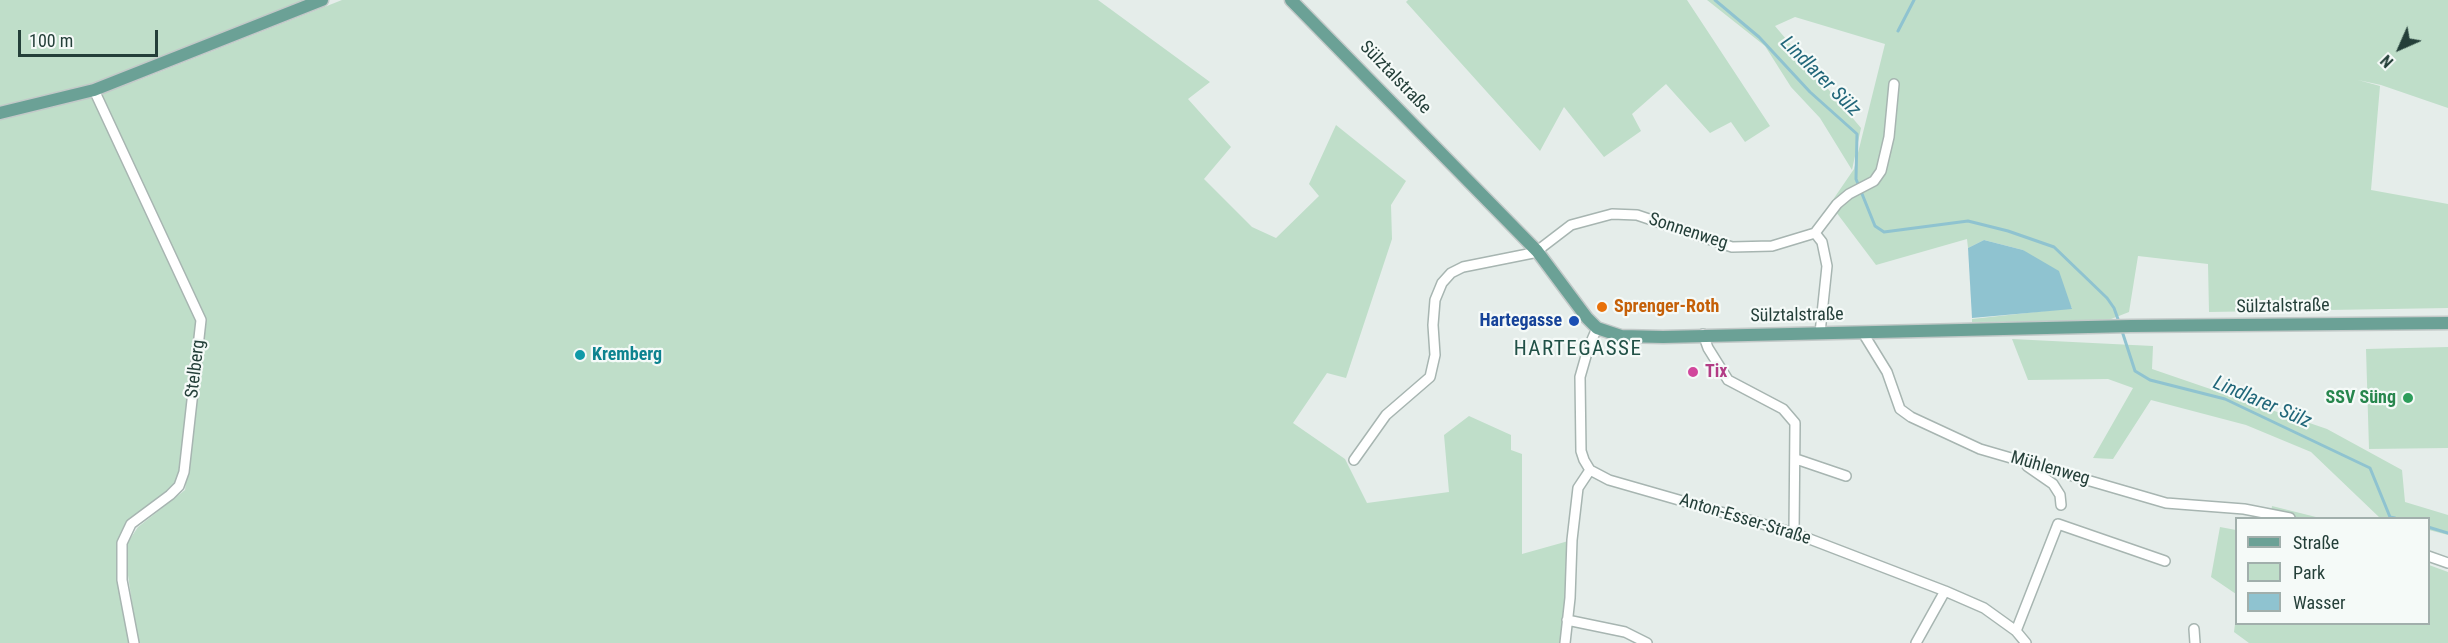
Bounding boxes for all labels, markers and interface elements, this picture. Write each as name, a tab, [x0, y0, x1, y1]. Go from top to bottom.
scale bar	[21, 18, 160, 56]
north arrow	[2370, 18, 2430, 78]
text: 100 m	[29, 30, 73, 51]
water label: Lindlarer Sülz	[1775, 32, 1865, 122]
street label: Sülztalstraße	[1355, 37, 1435, 119]
text: N	[2377, 51, 2397, 71]
street label: Sonnenweg	[1646, 209, 1730, 255]
street label: Sülztalstraße	[2236, 295, 2330, 319]
place label: Sprenger-Roth	[1614, 296, 1719, 318]
marker: Sprenger-Roth	[1595, 300, 1609, 314]
street label: Sülztalstraße	[1750, 304, 1844, 328]
place label: Hartegasse	[1479, 310, 1562, 332]
marker: Hartegasse	[1567, 314, 1581, 328]
district label: HARTEGASSE	[1514, 337, 1642, 363]
street label: Stelberg	[182, 339, 210, 399]
place label: Kremberg	[592, 344, 662, 366]
marker: Kremberg	[573, 348, 587, 362]
place label: Tix	[1705, 361, 1727, 383]
marker: Tix	[1686, 365, 1700, 379]
water label: Lindlarer Sülz	[2209, 372, 2315, 434]
place label: SSV Süng	[2326, 387, 2396, 409]
marker: SSV Süng	[2401, 391, 2415, 405]
street label: Mühlenweg	[2008, 447, 2092, 491]
street label: Anton-Esser-Straße	[1677, 490, 1813, 550]
legend	[2235, 517, 2430, 625]
text: Straße	[2293, 532, 2339, 553]
text: Park	[2293, 562, 2325, 583]
text: Wasser	[2293, 592, 2345, 613]

